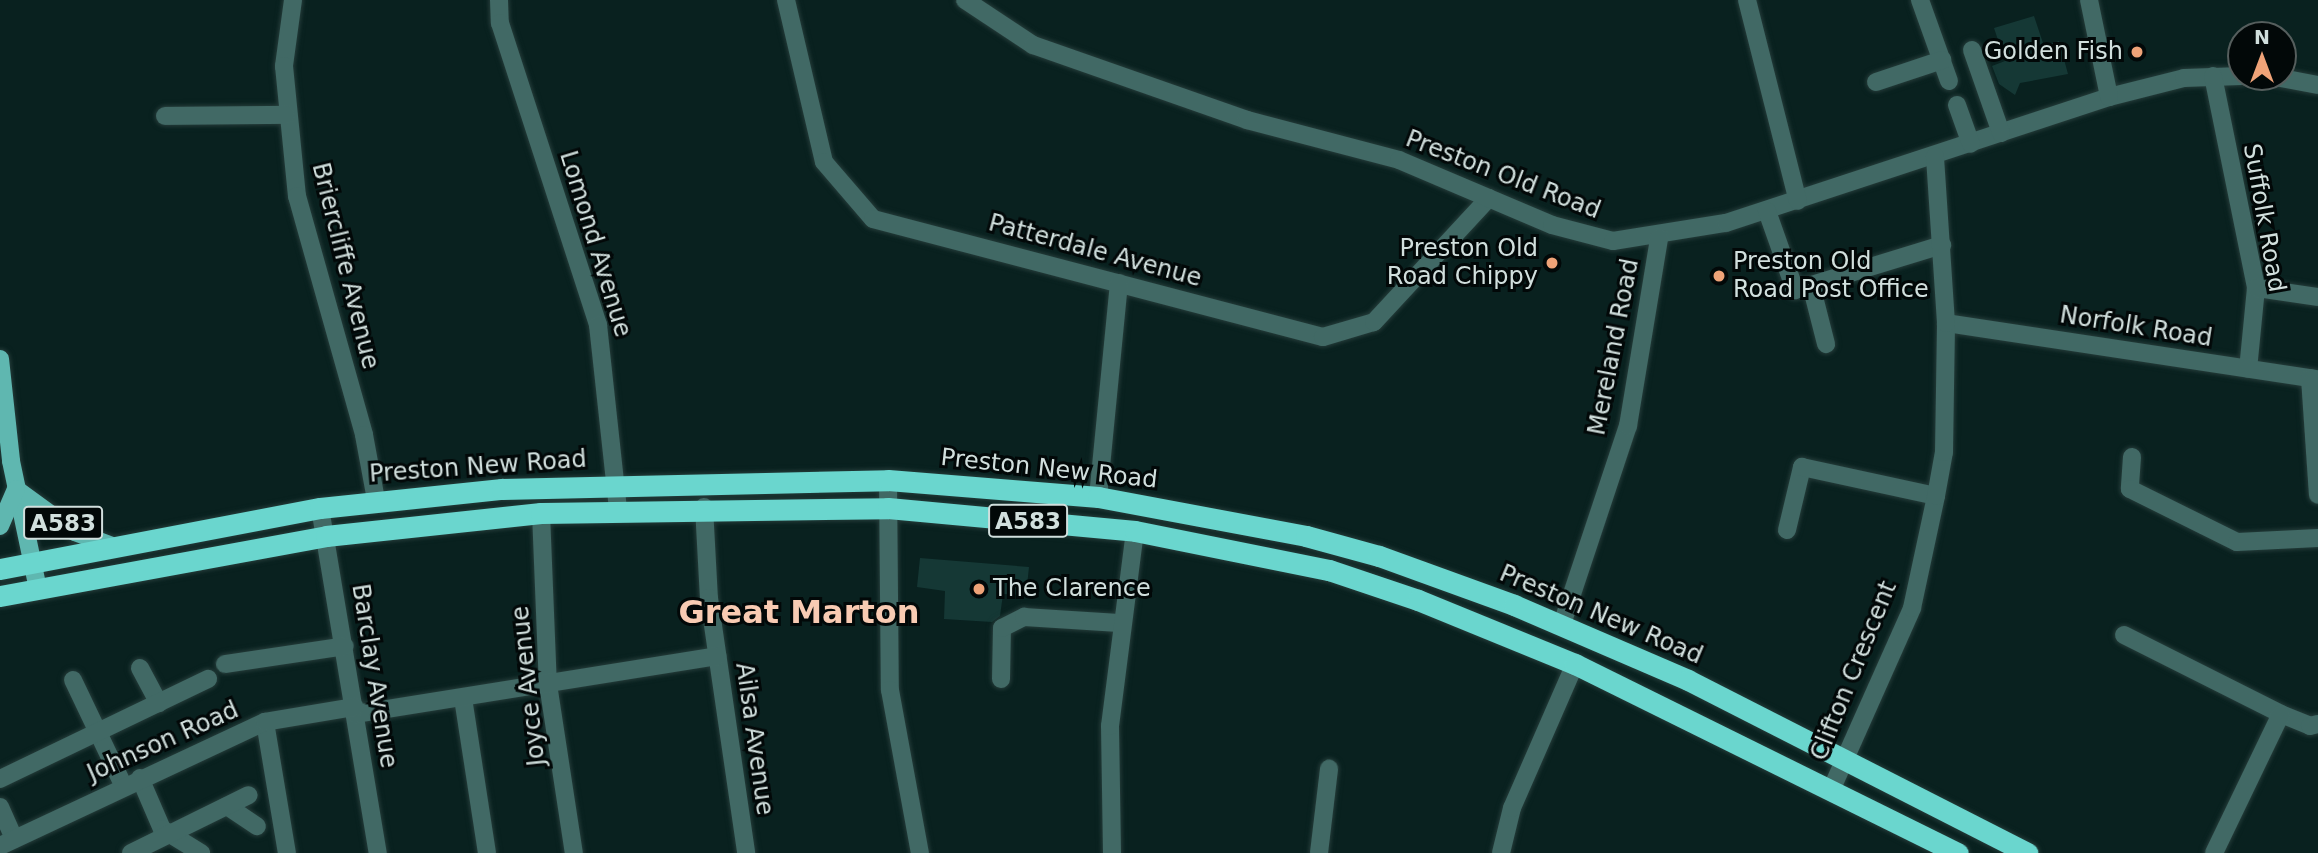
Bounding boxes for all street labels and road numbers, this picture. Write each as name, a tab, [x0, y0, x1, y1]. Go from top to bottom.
street label: Preston Old Road	[1402, 125, 1604, 225]
street label: Suffolk Road	[2237, 142, 2291, 294]
street label: Lomond Avenue	[553, 148, 637, 340]
street label: Briercliffe Avenue	[305, 160, 385, 372]
street label: Patterdale Avenue	[985, 209, 1205, 293]
street label: Mereland Road	[1583, 256, 1645, 438]
street label: Norfolk Road	[2058, 301, 2214, 353]
street label: Preston New Road	[939, 443, 1159, 495]
street label: Preston New Road	[368, 445, 588, 489]
road number: A583	[988, 502, 1068, 540]
road number: A583	[23, 503, 103, 542]
street label: Preston New Road	[1495, 559, 1707, 671]
street label: Clifton Crescent	[1805, 577, 1903, 765]
street label: Barclay Avenue	[345, 582, 403, 770]
street label: Joyce Avenue	[506, 605, 552, 767]
street label: Ailsa Avenue	[729, 661, 779, 817]
street label: Johnson Road	[83, 696, 243, 788]

